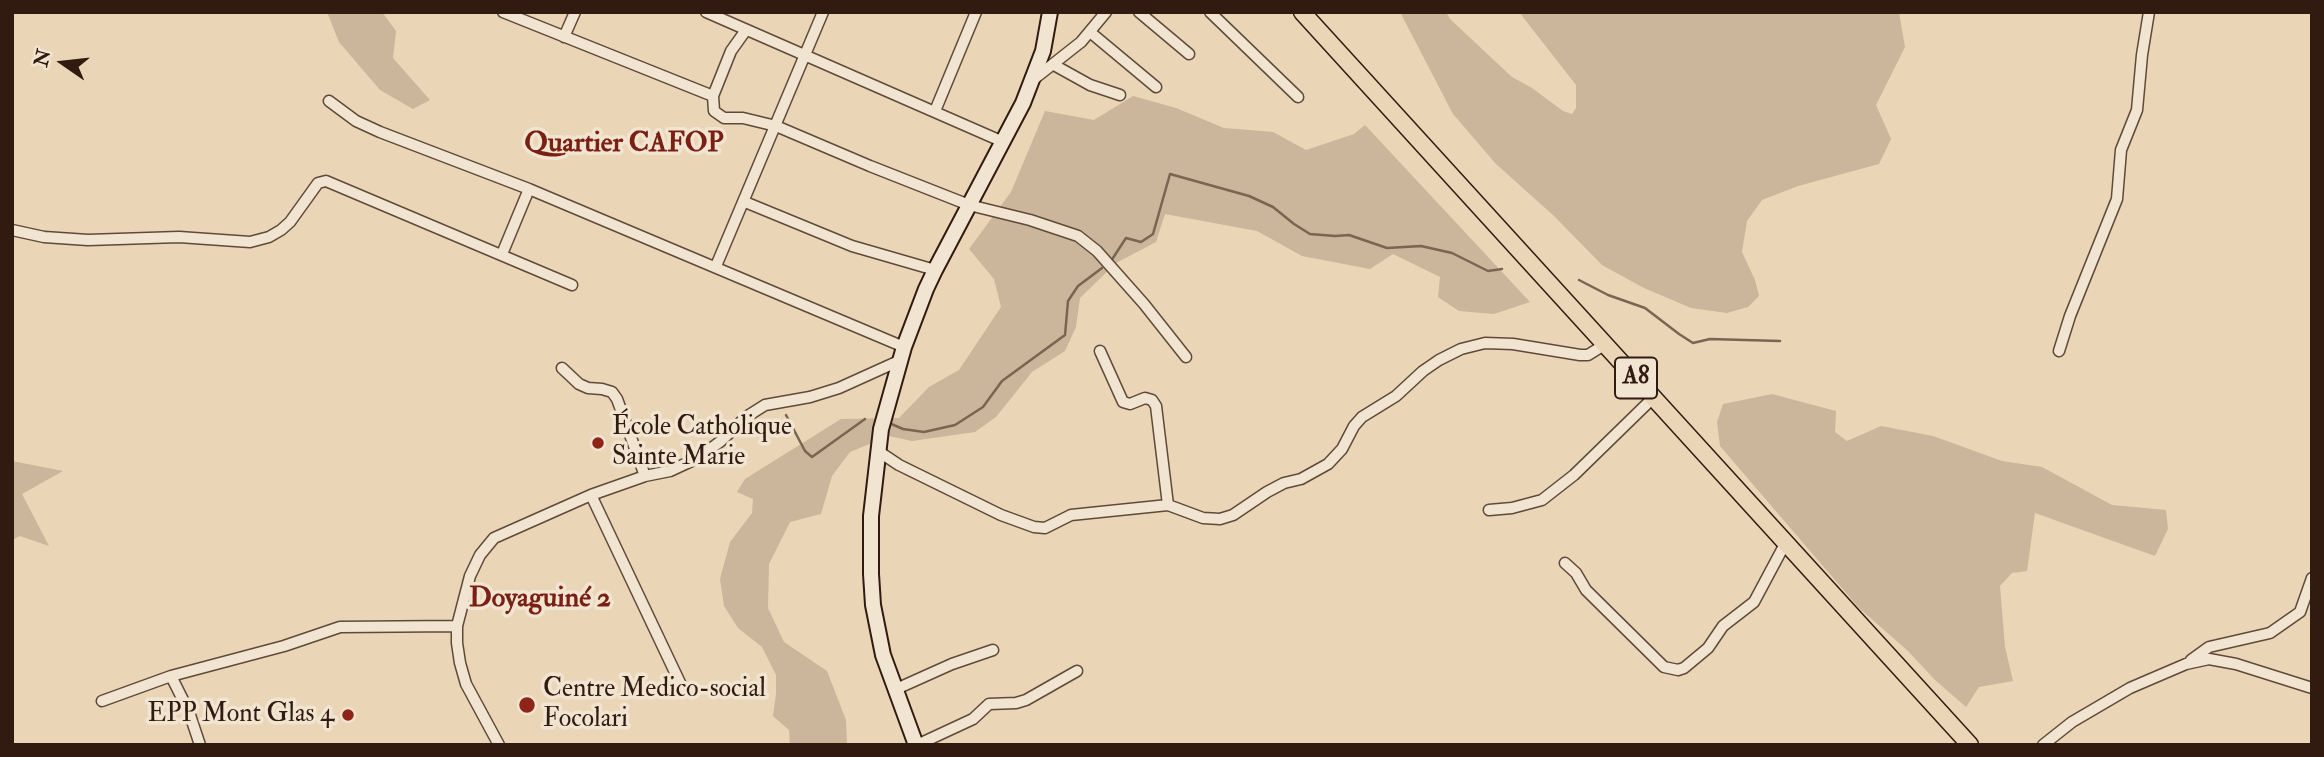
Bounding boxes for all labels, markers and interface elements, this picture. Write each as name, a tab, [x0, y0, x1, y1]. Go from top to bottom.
north arrow	[28, 28, 98, 98]
text: N	[29, 47, 56, 69]
district label: Quartier CAFOP	[524, 128, 724, 162]
road number: A8	[1615, 358, 1657, 398]
place label: École Catholique Sainte Marie	[612, 412, 792, 474]
marker: École Catholique Sainte Marie	[590, 435, 606, 451]
district label: Doyaguiné 2	[469, 583, 611, 617]
place label: Centre Medico-social Focolari	[543, 674, 766, 736]
marker: Centre Medico-social Focolari	[517, 695, 537, 715]
place label: EPP Mont Glas 4	[147, 699, 334, 731]
marker: EPP Mont Glas 4	[340, 707, 356, 723]

